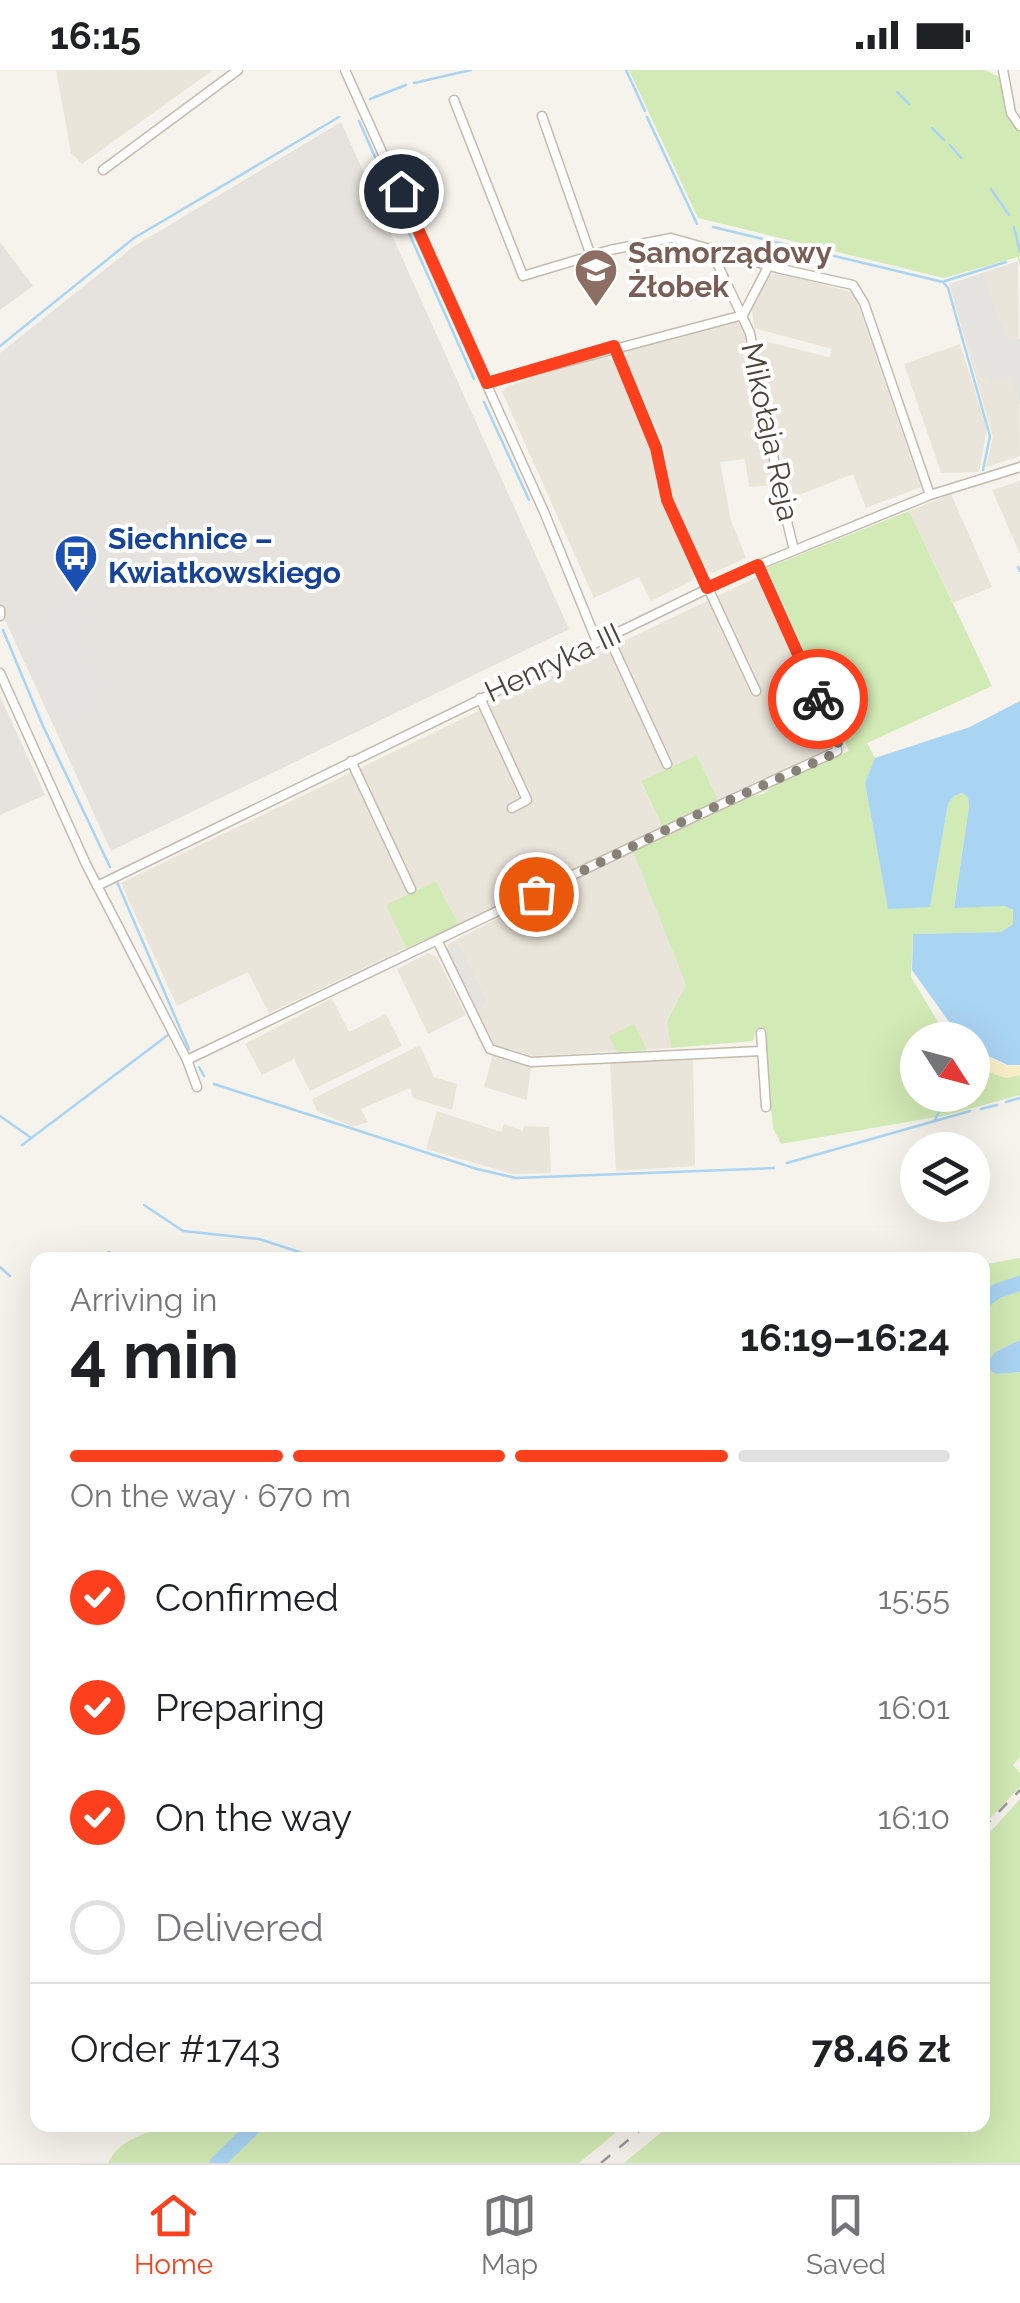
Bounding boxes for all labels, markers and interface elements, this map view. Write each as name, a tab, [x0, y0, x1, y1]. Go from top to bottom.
text: 16:15	[50, 13, 141, 58]
pin	[359, 149, 444, 234]
icon: home	[374, 164, 429, 219]
place label: Samorządowy Żłobek	[628, 235, 832, 304]
school or university icon: Samorządowy Żłobek	[573, 247, 619, 308]
street label: Mikołaja Reja	[735, 340, 806, 524]
place label: Siechnice – Kwiatkowskiego	[108, 521, 341, 590]
bus stop icon: Siechnice – Kwiatkowskiego	[53, 533, 99, 594]
street label: Henryka III	[479, 616, 626, 709]
courier	[768, 649, 868, 749]
icon: bike	[791, 672, 846, 727]
pin	[494, 852, 579, 937]
icon: bag	[509, 867, 564, 922]
north arrow	[900, 1022, 990, 1112]
map controls	[900, 1022, 990, 1222]
button: layers	[900, 1132, 990, 1222]
text: Arriving in	[70, 1281, 217, 1318]
text: 16:19–16:24	[740, 1315, 950, 1360]
text: 4 min	[70, 1317, 239, 1393]
text: On the way · 670 m	[70, 1477, 351, 1514]
icon: check	[70, 1570, 125, 1625]
text: Confirmed	[155, 1575, 339, 1620]
text: 15:55	[878, 1579, 950, 1616]
icon: check	[70, 1680, 125, 1735]
text: Preparing	[155, 1685, 325, 1730]
text: 16:01	[878, 1689, 950, 1726]
icon: check	[70, 1790, 125, 1845]
text: On the way	[155, 1795, 352, 1840]
text: 16:10	[878, 1799, 950, 1836]
text: Delivered	[155, 1905, 324, 1950]
text: Order #1743	[70, 2026, 281, 2071]
text: 78.46 zł	[811, 2026, 950, 2071]
tab: Home	[134, 2188, 213, 2281]
tab: Map	[481, 2188, 538, 2281]
tab: Saved	[806, 2188, 886, 2281]

